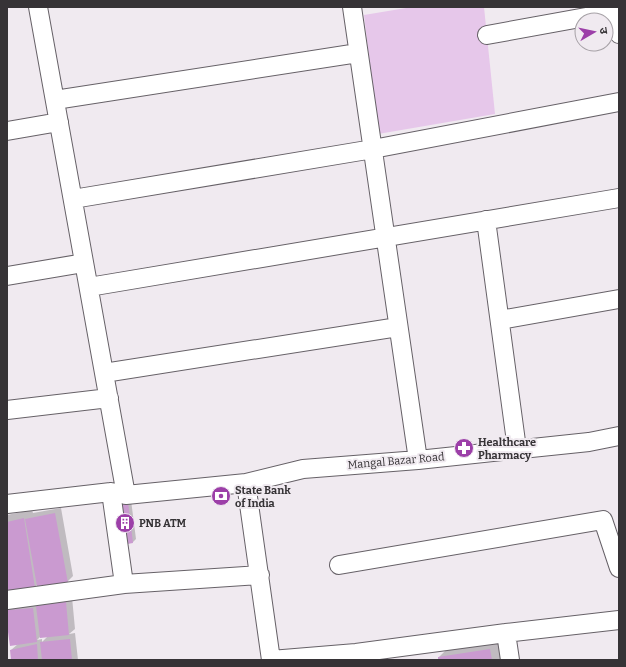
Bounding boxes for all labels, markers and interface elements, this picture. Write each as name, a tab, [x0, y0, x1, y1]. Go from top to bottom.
north arrow	[574, 12, 614, 52]
text: उ	[596, 26, 610, 35]
place label: Healthcare Pharmacy	[478, 436, 536, 462]
pharmacy icon: Healthcare Pharmacy	[453, 437, 475, 459]
street label: Mangal Bazar Road	[347, 450, 445, 472]
place label: State Bank of India	[235, 484, 291, 510]
bank icon: State Bank of India	[210, 485, 232, 507]
building icon: PNB ATM	[114, 512, 136, 534]
place label: PNB ATM	[139, 517, 187, 530]

